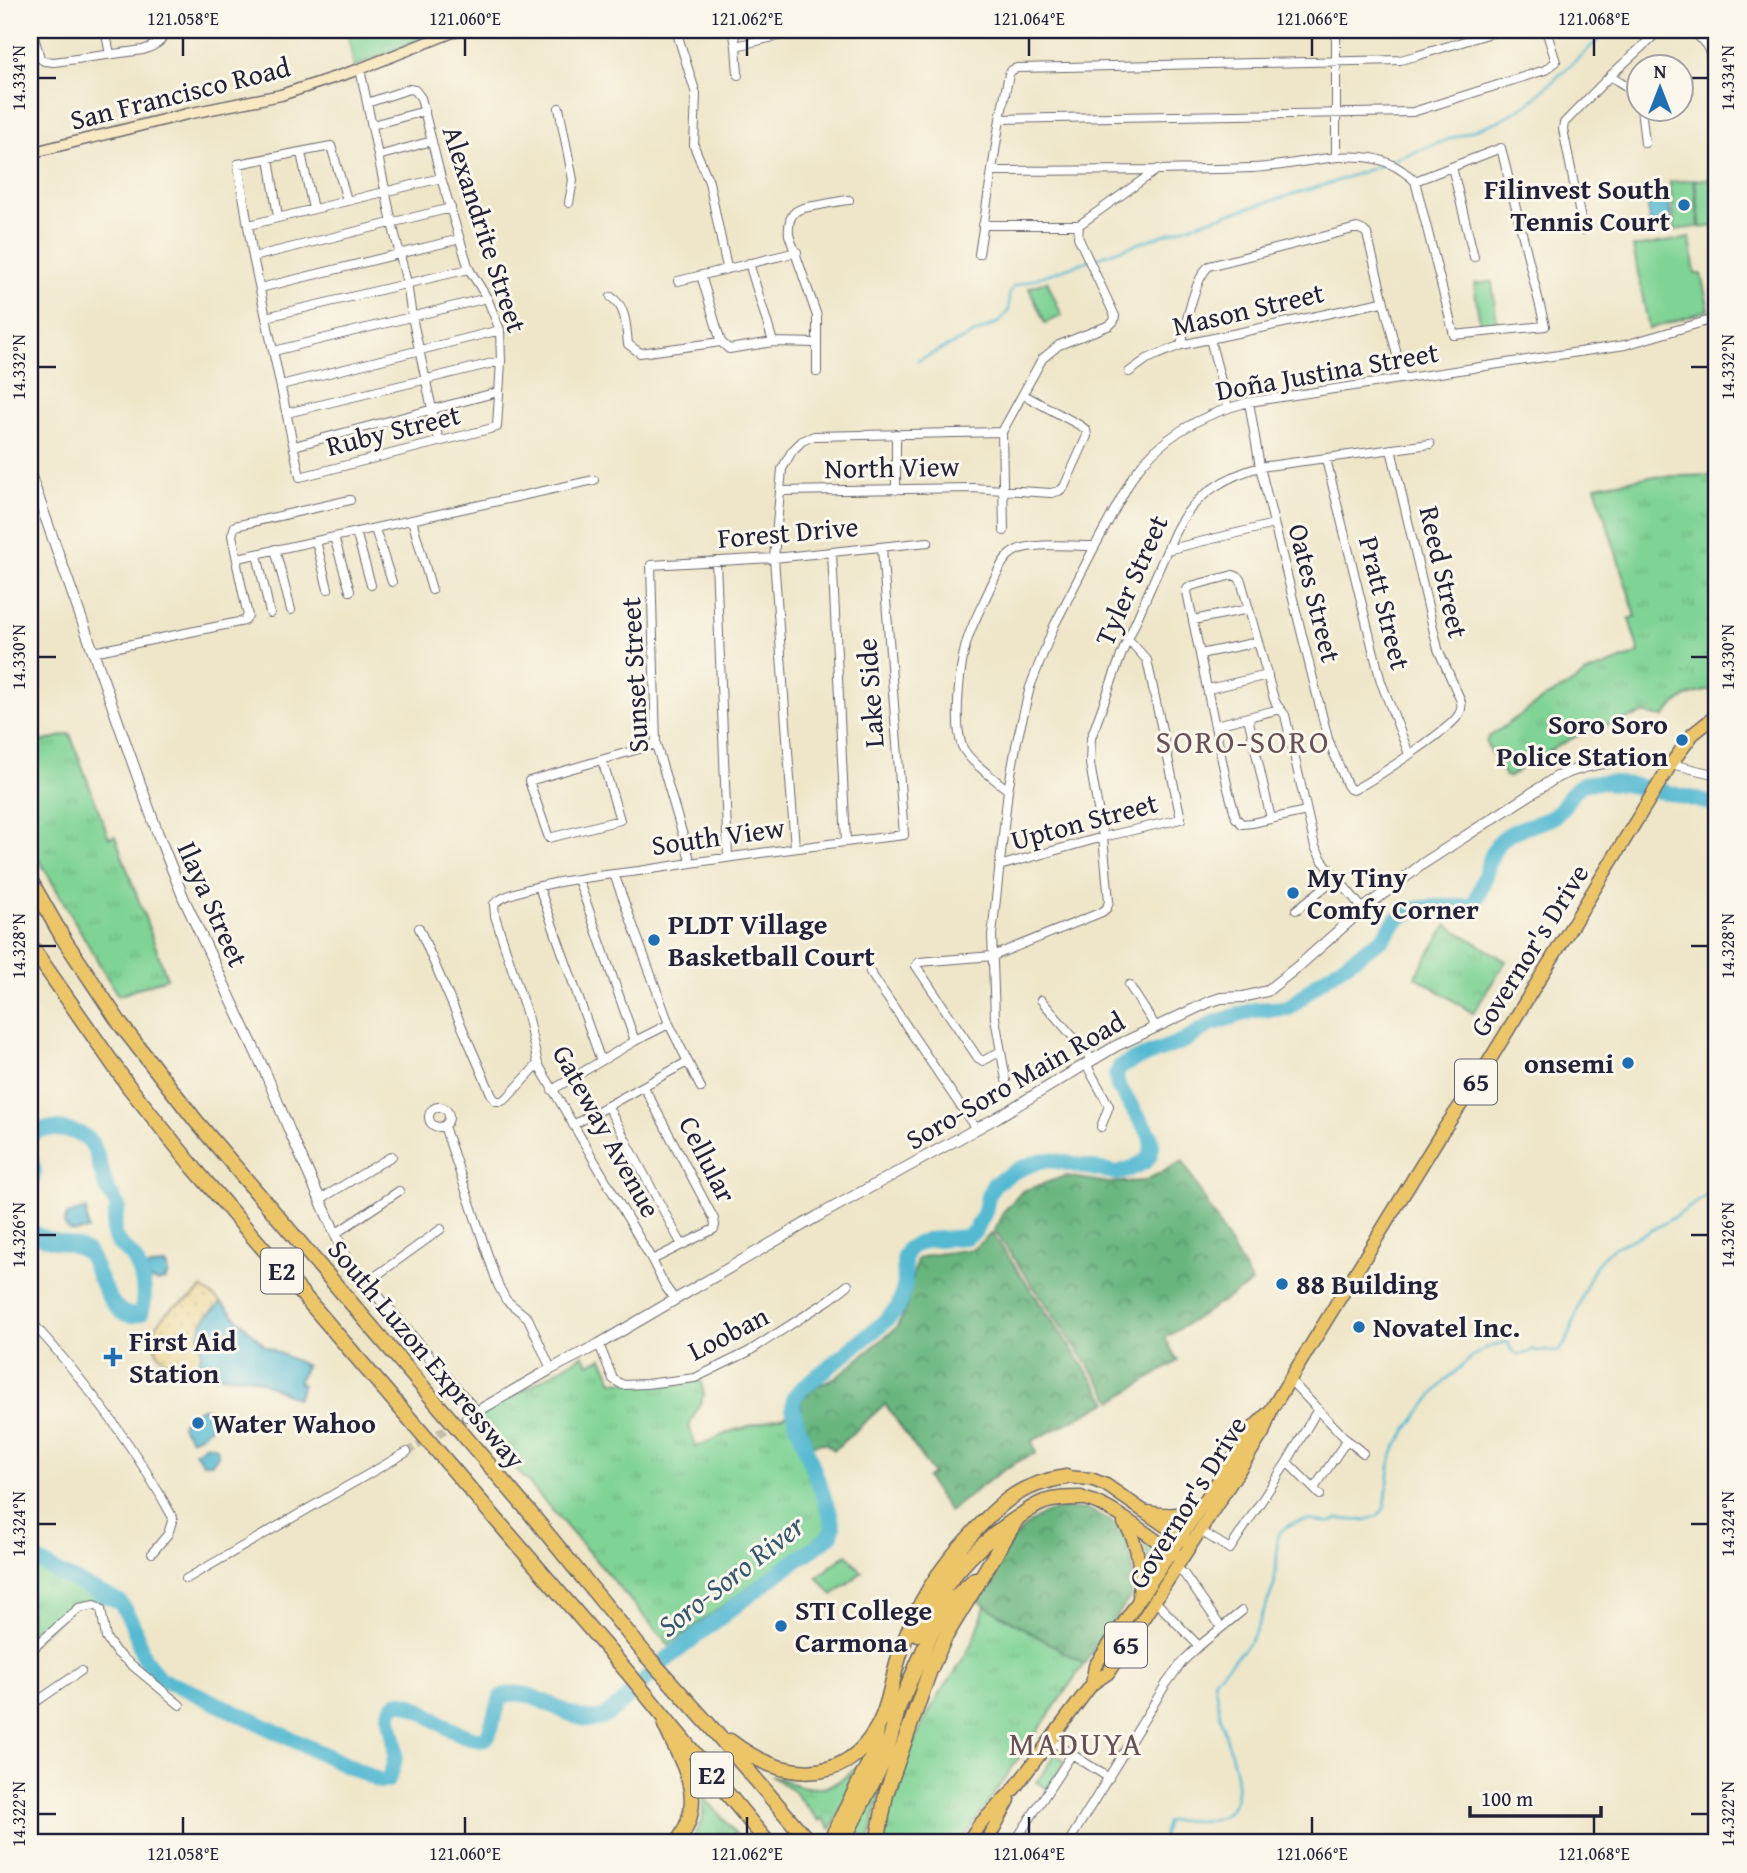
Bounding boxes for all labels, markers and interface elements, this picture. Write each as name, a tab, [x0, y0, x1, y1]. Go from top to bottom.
text: 121.058°E	[147, 5, 219, 32]
text: 121.060°E	[429, 5, 501, 32]
text: 121.062°E	[711, 5, 783, 32]
text: 121.064°E	[993, 5, 1065, 32]
text: 121.066°E	[1276, 5, 1348, 32]
text: 121.068°E	[1558, 5, 1630, 32]
text: 14.334°N	[5, 45, 32, 111]
street label: San Francisco Road	[66, 45, 294, 140]
text: 14.334°N	[1714, 45, 1741, 111]
north arrow	[1624, 52, 1694, 122]
text: N	[1654, 57, 1667, 85]
street label: Alexandrite Street	[433, 120, 538, 338]
place label: Filinvest South Tennis Court	[1484, 168, 1670, 241]
marker: Filinvest South Tennis Court	[1676, 197, 1692, 213]
street label: Mason Street	[1168, 271, 1328, 346]
street label: Doña Justina Street	[1212, 331, 1441, 410]
text: 14.332°N	[5, 334, 32, 400]
text: 14.332°N	[1714, 334, 1741, 400]
street label: Ruby Street	[322, 393, 464, 466]
street label: North View	[824, 445, 960, 488]
street label: Reed Street	[1409, 502, 1480, 642]
street label: Forest Drive	[716, 505, 860, 558]
street label: Tyler Street	[1084, 508, 1178, 652]
street label: Oates Street	[1278, 519, 1353, 667]
street label: Pratt Street	[1349, 532, 1422, 674]
street label: Sunset Street	[609, 596, 658, 754]
text: 14.330°N	[5, 624, 32, 690]
text: 14.330°N	[1714, 624, 1741, 690]
street label: Lake Side	[845, 637, 894, 749]
place label: Soro Soro Police Station	[1496, 703, 1668, 776]
district label: SORO-SORO	[1156, 718, 1330, 765]
marker: Soro Soro Police Station	[1674, 732, 1690, 748]
street label: Upton Street	[1006, 781, 1162, 860]
street label: South View	[649, 806, 787, 865]
street label: Ilaya Street	[168, 834, 259, 973]
street label: Governor's Drive	[1459, 855, 1598, 1044]
place label: My Tiny Comfy Corner	[1307, 856, 1479, 929]
marker: My Tiny Comfy Corner	[1285, 885, 1301, 901]
place label: PLDT Village Basketball Court	[668, 903, 875, 976]
text: 14.328°N	[5, 913, 32, 979]
text: 14.328°N	[1714, 913, 1741, 979]
marker: PLDT Village Basketball Court	[646, 932, 662, 948]
street label: Soro-Soro Main Road	[898, 1000, 1132, 1159]
street label: Gateway Avenue	[543, 1037, 672, 1224]
place label: onsemi	[1524, 1042, 1614, 1083]
marker: onsemi	[1620, 1055, 1636, 1071]
road number: 65	[1455, 1060, 1497, 1105]
street label: Cellular	[669, 1109, 748, 1209]
text: 14.326°N	[5, 1202, 32, 1268]
text: 14.326°N	[1714, 1202, 1741, 1268]
street label: South Luzon Expressway	[319, 1230, 536, 1477]
road number: E2	[261, 1248, 303, 1294]
place label: 88 Building	[1296, 1263, 1438, 1304]
marker: 88 Building	[1274, 1276, 1290, 1292]
street label: Looban	[680, 1295, 775, 1370]
place label: Novatel Inc.	[1373, 1306, 1520, 1347]
marker: Novatel Inc.	[1351, 1319, 1367, 1335]
place label: First Aid Station	[129, 1320, 237, 1393]
marker: First Aid Station	[103, 1347, 123, 1367]
place label: Water Wahoo	[212, 1402, 376, 1443]
street label: Governor's Drive	[1117, 1407, 1256, 1596]
marker: Water Wahoo	[190, 1415, 206, 1431]
text: 14.324°N	[5, 1491, 32, 1557]
text: 14.324°N	[1714, 1491, 1741, 1557]
water label: Soro-Soro River	[647, 1503, 814, 1647]
place label: STI College Carmona	[795, 1589, 932, 1662]
marker: STI College Carmona	[773, 1618, 789, 1634]
road number: 65	[1105, 1622, 1147, 1668]
district label: MADUYA	[1009, 1720, 1143, 1767]
road number: E2	[691, 1752, 733, 1798]
scale bar	[1470, 1775, 1602, 1819]
text: 14.322°N	[5, 1781, 32, 1847]
text: 14.322°N	[1714, 1781, 1741, 1847]
text: 100 m	[1481, 1783, 1533, 1814]
text: 121.058°E	[147, 1840, 219, 1867]
text: 121.060°E	[429, 1840, 501, 1867]
text: 121.062°E	[711, 1840, 783, 1867]
text: 121.064°E	[993, 1840, 1065, 1867]
text: 121.066°E	[1276, 1840, 1348, 1867]
text: 121.068°E	[1558, 1840, 1630, 1867]

